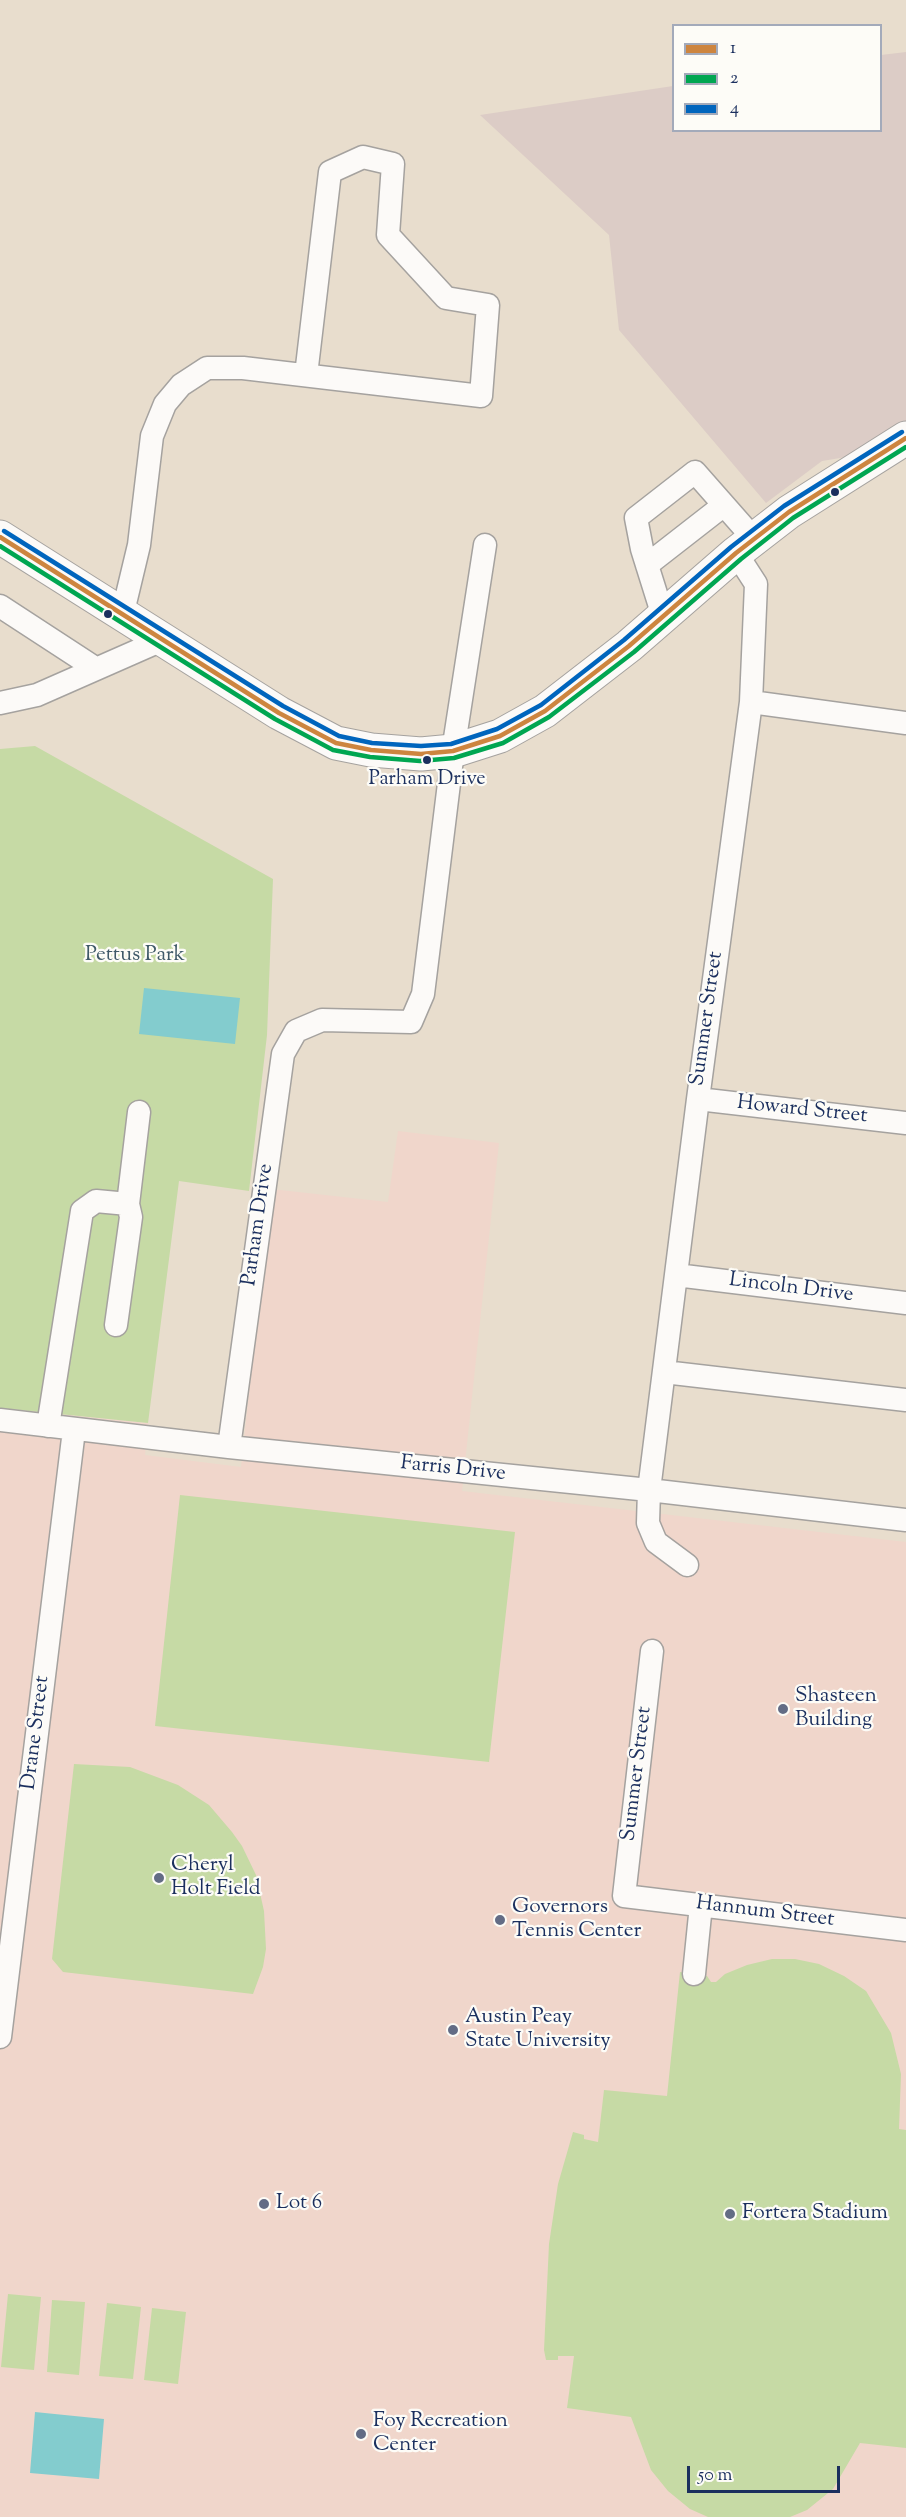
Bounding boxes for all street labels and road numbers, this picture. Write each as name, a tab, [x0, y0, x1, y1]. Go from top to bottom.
street label: Summer Street	[686, 950, 730, 1088]
street label: Howard Street	[736, 1092, 868, 1130]
street label: Parham Drive	[238, 1162, 280, 1288]
street label: Lincoln Drive	[727, 1269, 855, 1309]
street label: Farris Drive	[399, 1452, 507, 1488]
street label: Drane Street	[17, 1674, 57, 1792]
street label: Summer Street	[617, 1705, 659, 1843]
street label: Hannum Street	[694, 1892, 836, 1934]

